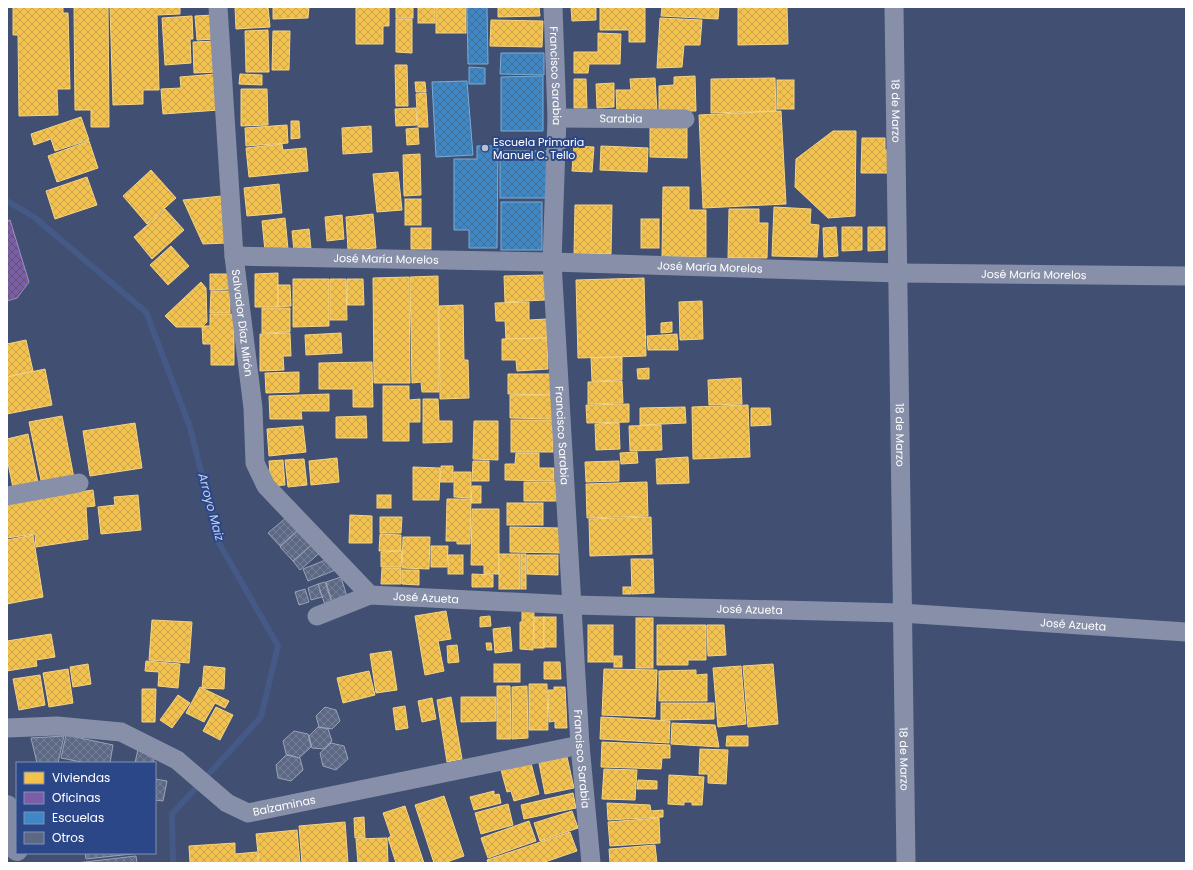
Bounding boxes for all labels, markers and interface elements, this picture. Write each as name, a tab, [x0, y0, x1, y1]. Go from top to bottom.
street label: Francisco Sarabia	[546, 26, 565, 126]
street label: 18 de Marzo	[887, 79, 904, 143]
street label: Sarabia	[599, 110, 643, 127]
place label: Escuela Primaria Manuel C. Tello	[493, 134, 584, 163]
marker: Escuela Primaria Manuel C. Tello	[480, 143, 490, 153]
street label: José María Morelos	[333, 250, 439, 268]
street label: José María Morelos	[657, 257, 763, 277]
street label: José María Morelos	[981, 266, 1087, 283]
street label: Salvador Díaz Mirón	[228, 268, 257, 378]
street label: Francisco Sarabia	[551, 386, 573, 485]
street label: 18 de Marzo	[892, 403, 908, 467]
water label: Arroyo Maiz	[194, 470, 229, 543]
street label: José Azueta	[392, 588, 459, 607]
street label: José Azueta	[716, 601, 783, 618]
street label: José Azueta	[1040, 614, 1107, 635]
street label: Francisco Sarabia	[570, 709, 594, 809]
street label: 18 de Marzo	[896, 727, 913, 791]
legend	[16, 762, 156, 854]
text: Viviendas	[52, 769, 110, 786]
text: Oficinas	[52, 789, 101, 806]
street label: Balzaminas	[251, 791, 317, 820]
text: Escuelas	[52, 809, 104, 826]
text: Otros	[52, 829, 84, 846]

